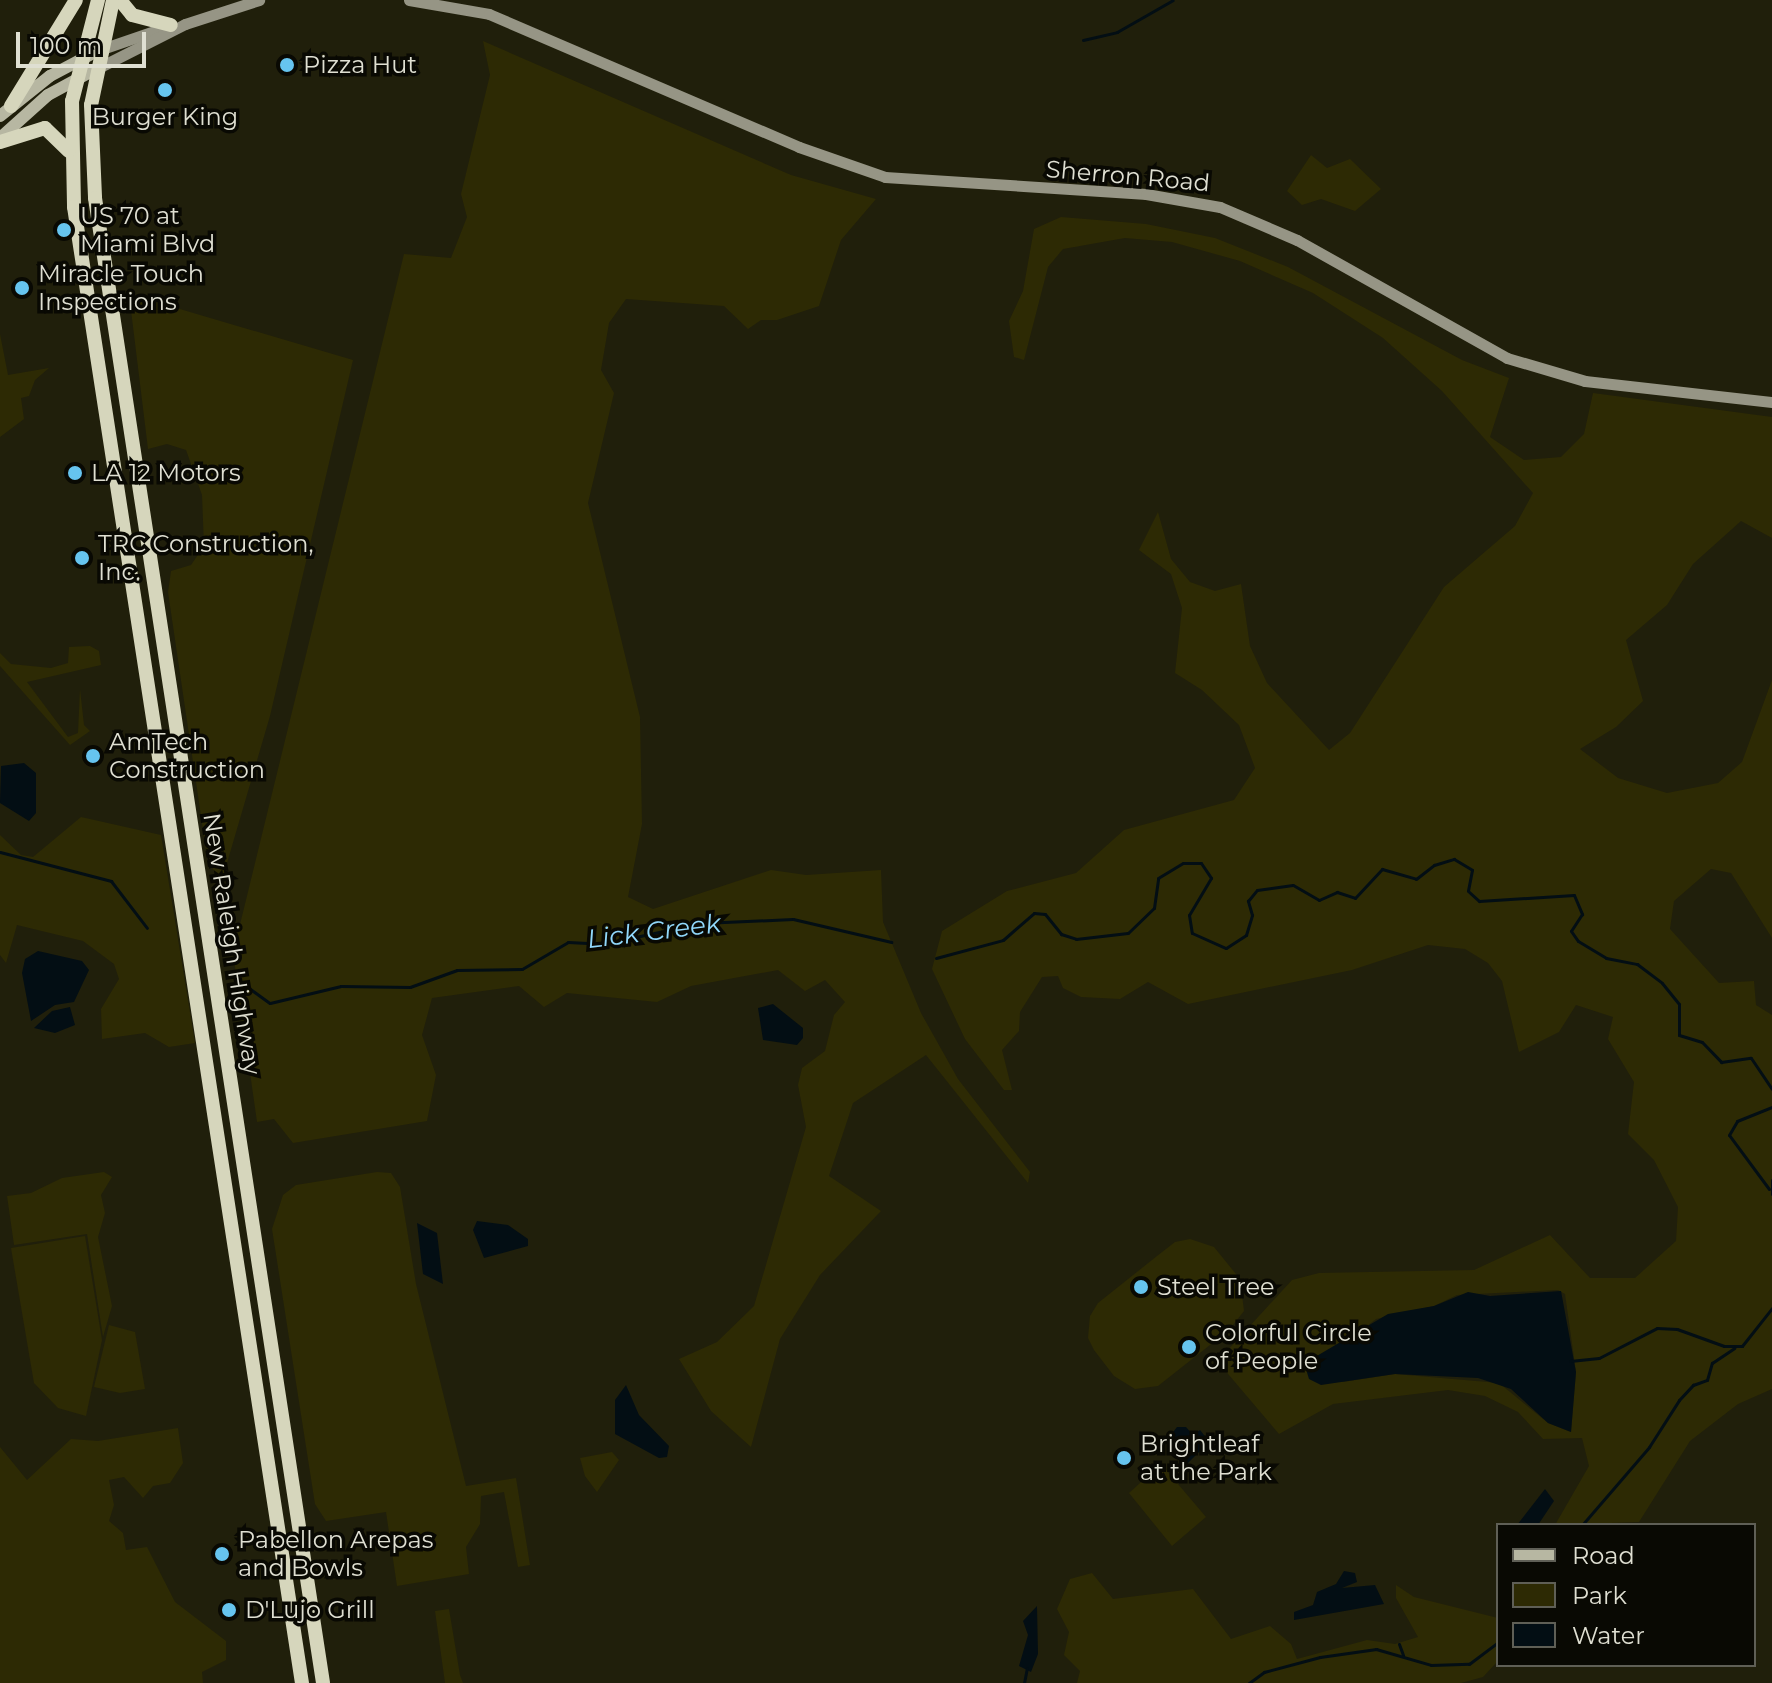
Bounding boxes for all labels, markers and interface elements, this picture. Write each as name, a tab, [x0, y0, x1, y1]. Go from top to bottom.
scale bar	[20, 16, 150, 66]
text: 100 m	[30, 31, 102, 60]
place label: Pizza Hut	[303, 51, 417, 79]
marker: Pizza Hut	[278, 56, 296, 74]
marker: Burger King	[156, 81, 174, 99]
place label: Burger King	[92, 103, 238, 131]
street label: Sherron Road	[1045, 154, 1211, 198]
place label: US 70 at Miami Blvd	[80, 202, 215, 258]
marker: US 70 at Miami Blvd	[55, 221, 73, 239]
place label: Miracle Touch Inspections	[38, 260, 204, 316]
marker: Miracle Touch Inspections	[13, 279, 31, 297]
place label: LA 12 Motors	[91, 459, 241, 487]
marker: LA 12 Motors	[66, 464, 84, 482]
place label: TRC Construction, Inc.	[98, 530, 314, 586]
marker: TRC Construction, Inc.	[73, 549, 91, 567]
place label: AmTech Construction	[109, 728, 265, 784]
marker: AmTech Construction	[84, 747, 102, 765]
street label: New Raleigh Highway	[197, 811, 267, 1077]
water label: Lick Creek	[585, 908, 723, 956]
place label: Steel Tree	[1157, 1273, 1275, 1301]
marker: Steel Tree	[1132, 1278, 1150, 1296]
place label: Colorful Circle of People	[1205, 1319, 1372, 1375]
marker: Colorful Circle of People	[1180, 1338, 1198, 1356]
place label: Brightleaf at the Park	[1140, 1430, 1272, 1486]
marker: Brightleaf at the Park	[1115, 1449, 1133, 1467]
legend	[1496, 1523, 1756, 1667]
place label: Pabellon Arepas and Bowls	[238, 1526, 433, 1582]
text: Road	[1572, 1541, 1635, 1570]
marker: Pabellon Arepas and Bowls	[213, 1545, 231, 1563]
text: Park	[1572, 1581, 1627, 1610]
place label: D'Lujo Grill	[245, 1596, 375, 1624]
marker: D'Lujo Grill	[220, 1601, 238, 1619]
text: Water	[1572, 1621, 1645, 1650]

